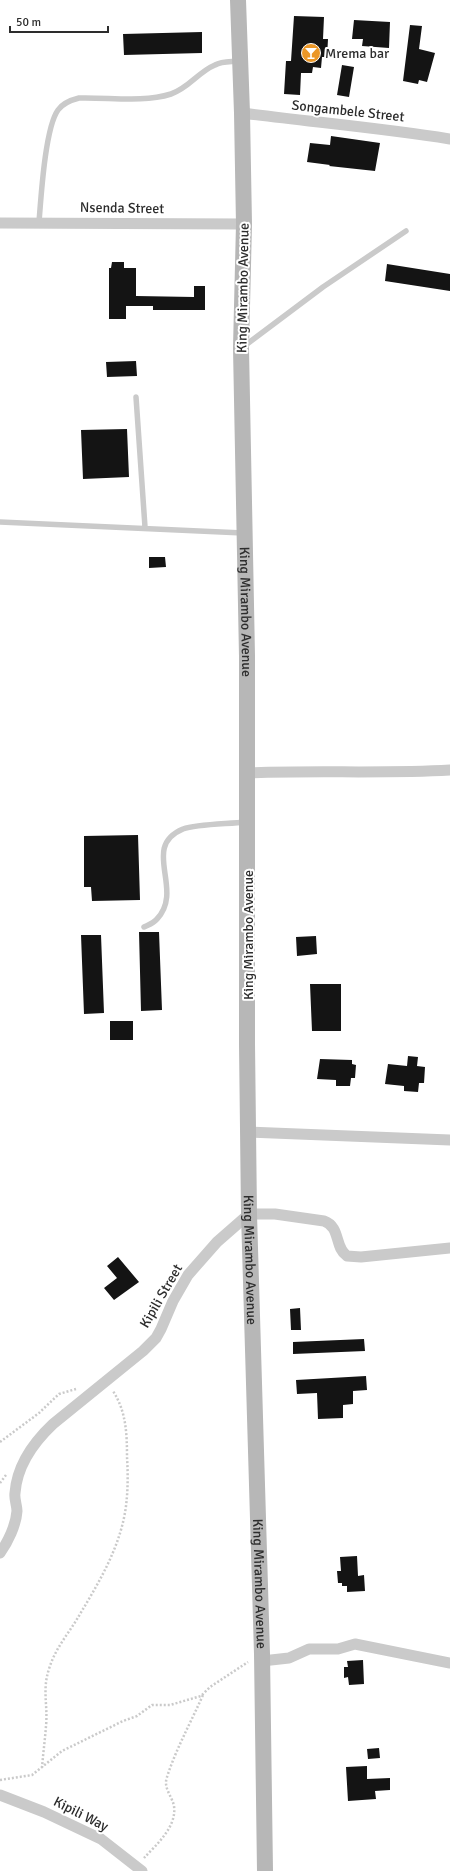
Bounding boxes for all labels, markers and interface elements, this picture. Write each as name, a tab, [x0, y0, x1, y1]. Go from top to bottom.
scale bar	[10, 8, 108, 34]
text: 50 m	[16, 15, 41, 30]
bar icon: Mrema bar	[300, 42, 322, 64]
place label: Mrema bar	[325, 45, 390, 62]
street label: Songambele Street	[291, 97, 405, 125]
street label: Nsenda Street	[80, 199, 164, 217]
street label: King Mirambo Avenue	[233, 223, 253, 353]
street label: King Mirambo Avenue	[236, 546, 256, 677]
street label: King Mirambo Avenue	[240, 870, 257, 1000]
street label: King Mirambo Avenue	[240, 1195, 261, 1325]
street label: Kipili Street	[136, 1261, 186, 1331]
street label: King Mirambo Avenue	[250, 1518, 270, 1649]
street label: Kipili Way	[51, 1793, 112, 1835]

